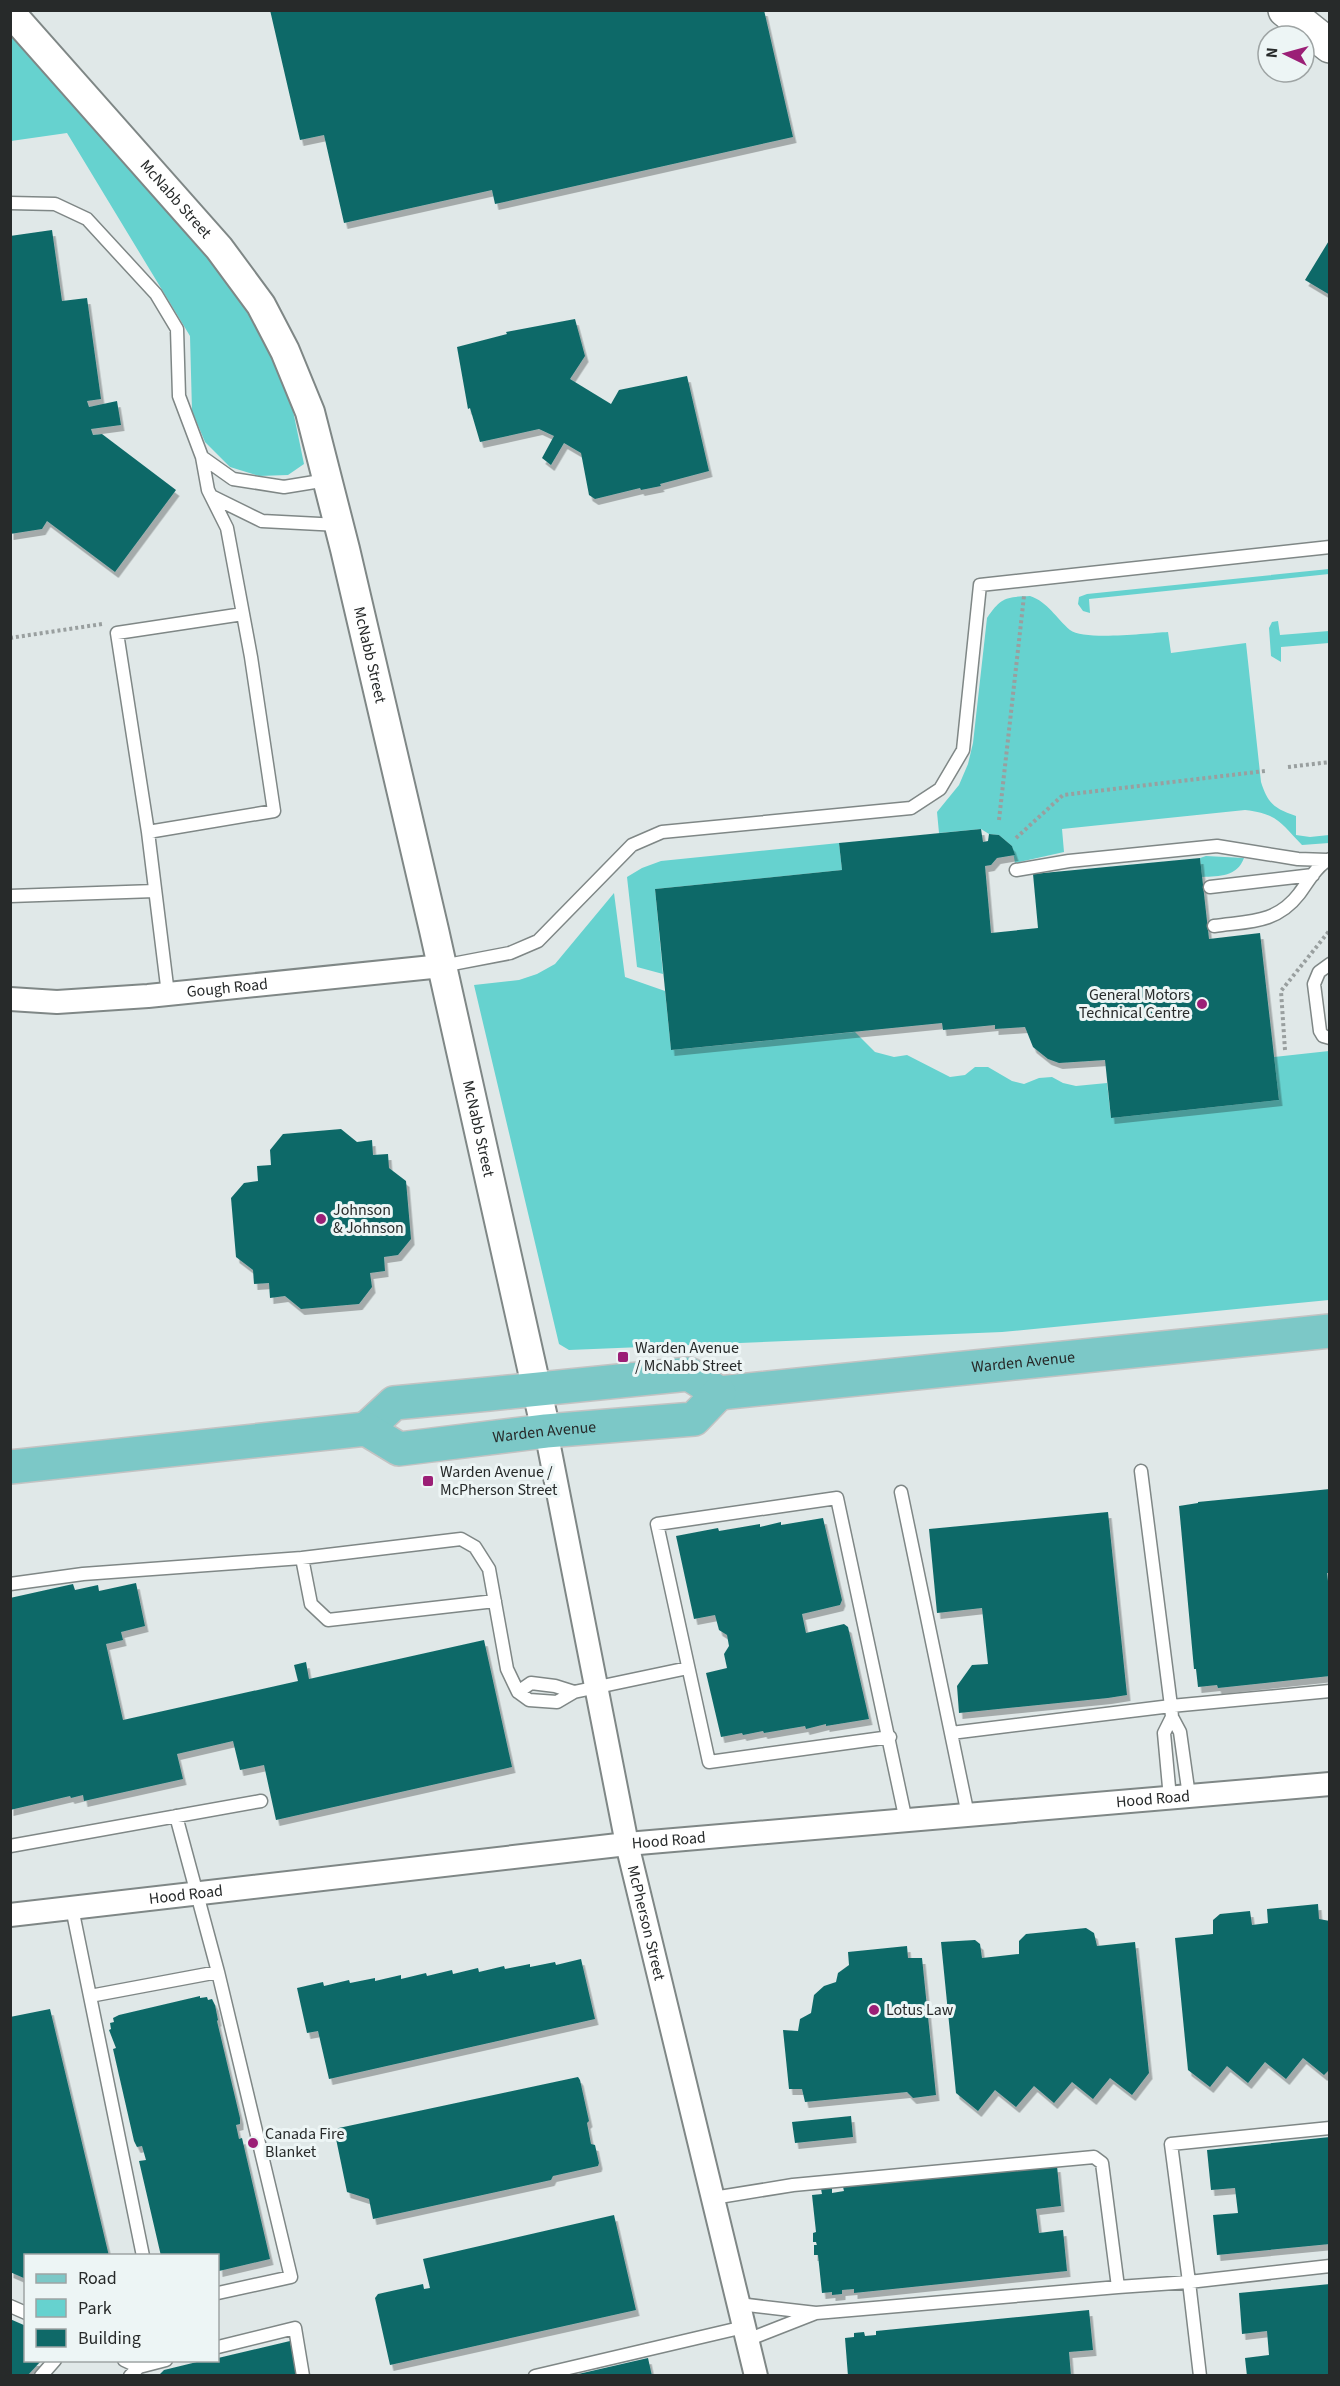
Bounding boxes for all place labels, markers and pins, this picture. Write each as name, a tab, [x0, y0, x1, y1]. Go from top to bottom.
place label: General Motors Technical Centre	[1079, 984, 1190, 1024]
marker: General Motors Technical Centre	[1195, 997, 1209, 1011]
place label: Johnson & Johnson	[333, 1199, 404, 1239]
marker: Johnson & Johnson	[314, 1212, 328, 1226]
place label: Warden Avenue / McNabb Street	[635, 1337, 743, 1377]
marker: Warden Avenue / McNabb Street	[616, 1350, 630, 1364]
place label: Warden Avenue / McPherson Street	[440, 1461, 558, 1501]
marker: Warden Avenue / McPherson Street	[421, 1474, 435, 1488]
place label: Lotus Law	[886, 1999, 954, 2021]
marker: Lotus Law	[867, 2003, 881, 2017]
place label: Canada Fire Blanket	[265, 2123, 344, 2163]
marker: Canada Fire Blanket	[246, 2136, 260, 2150]

